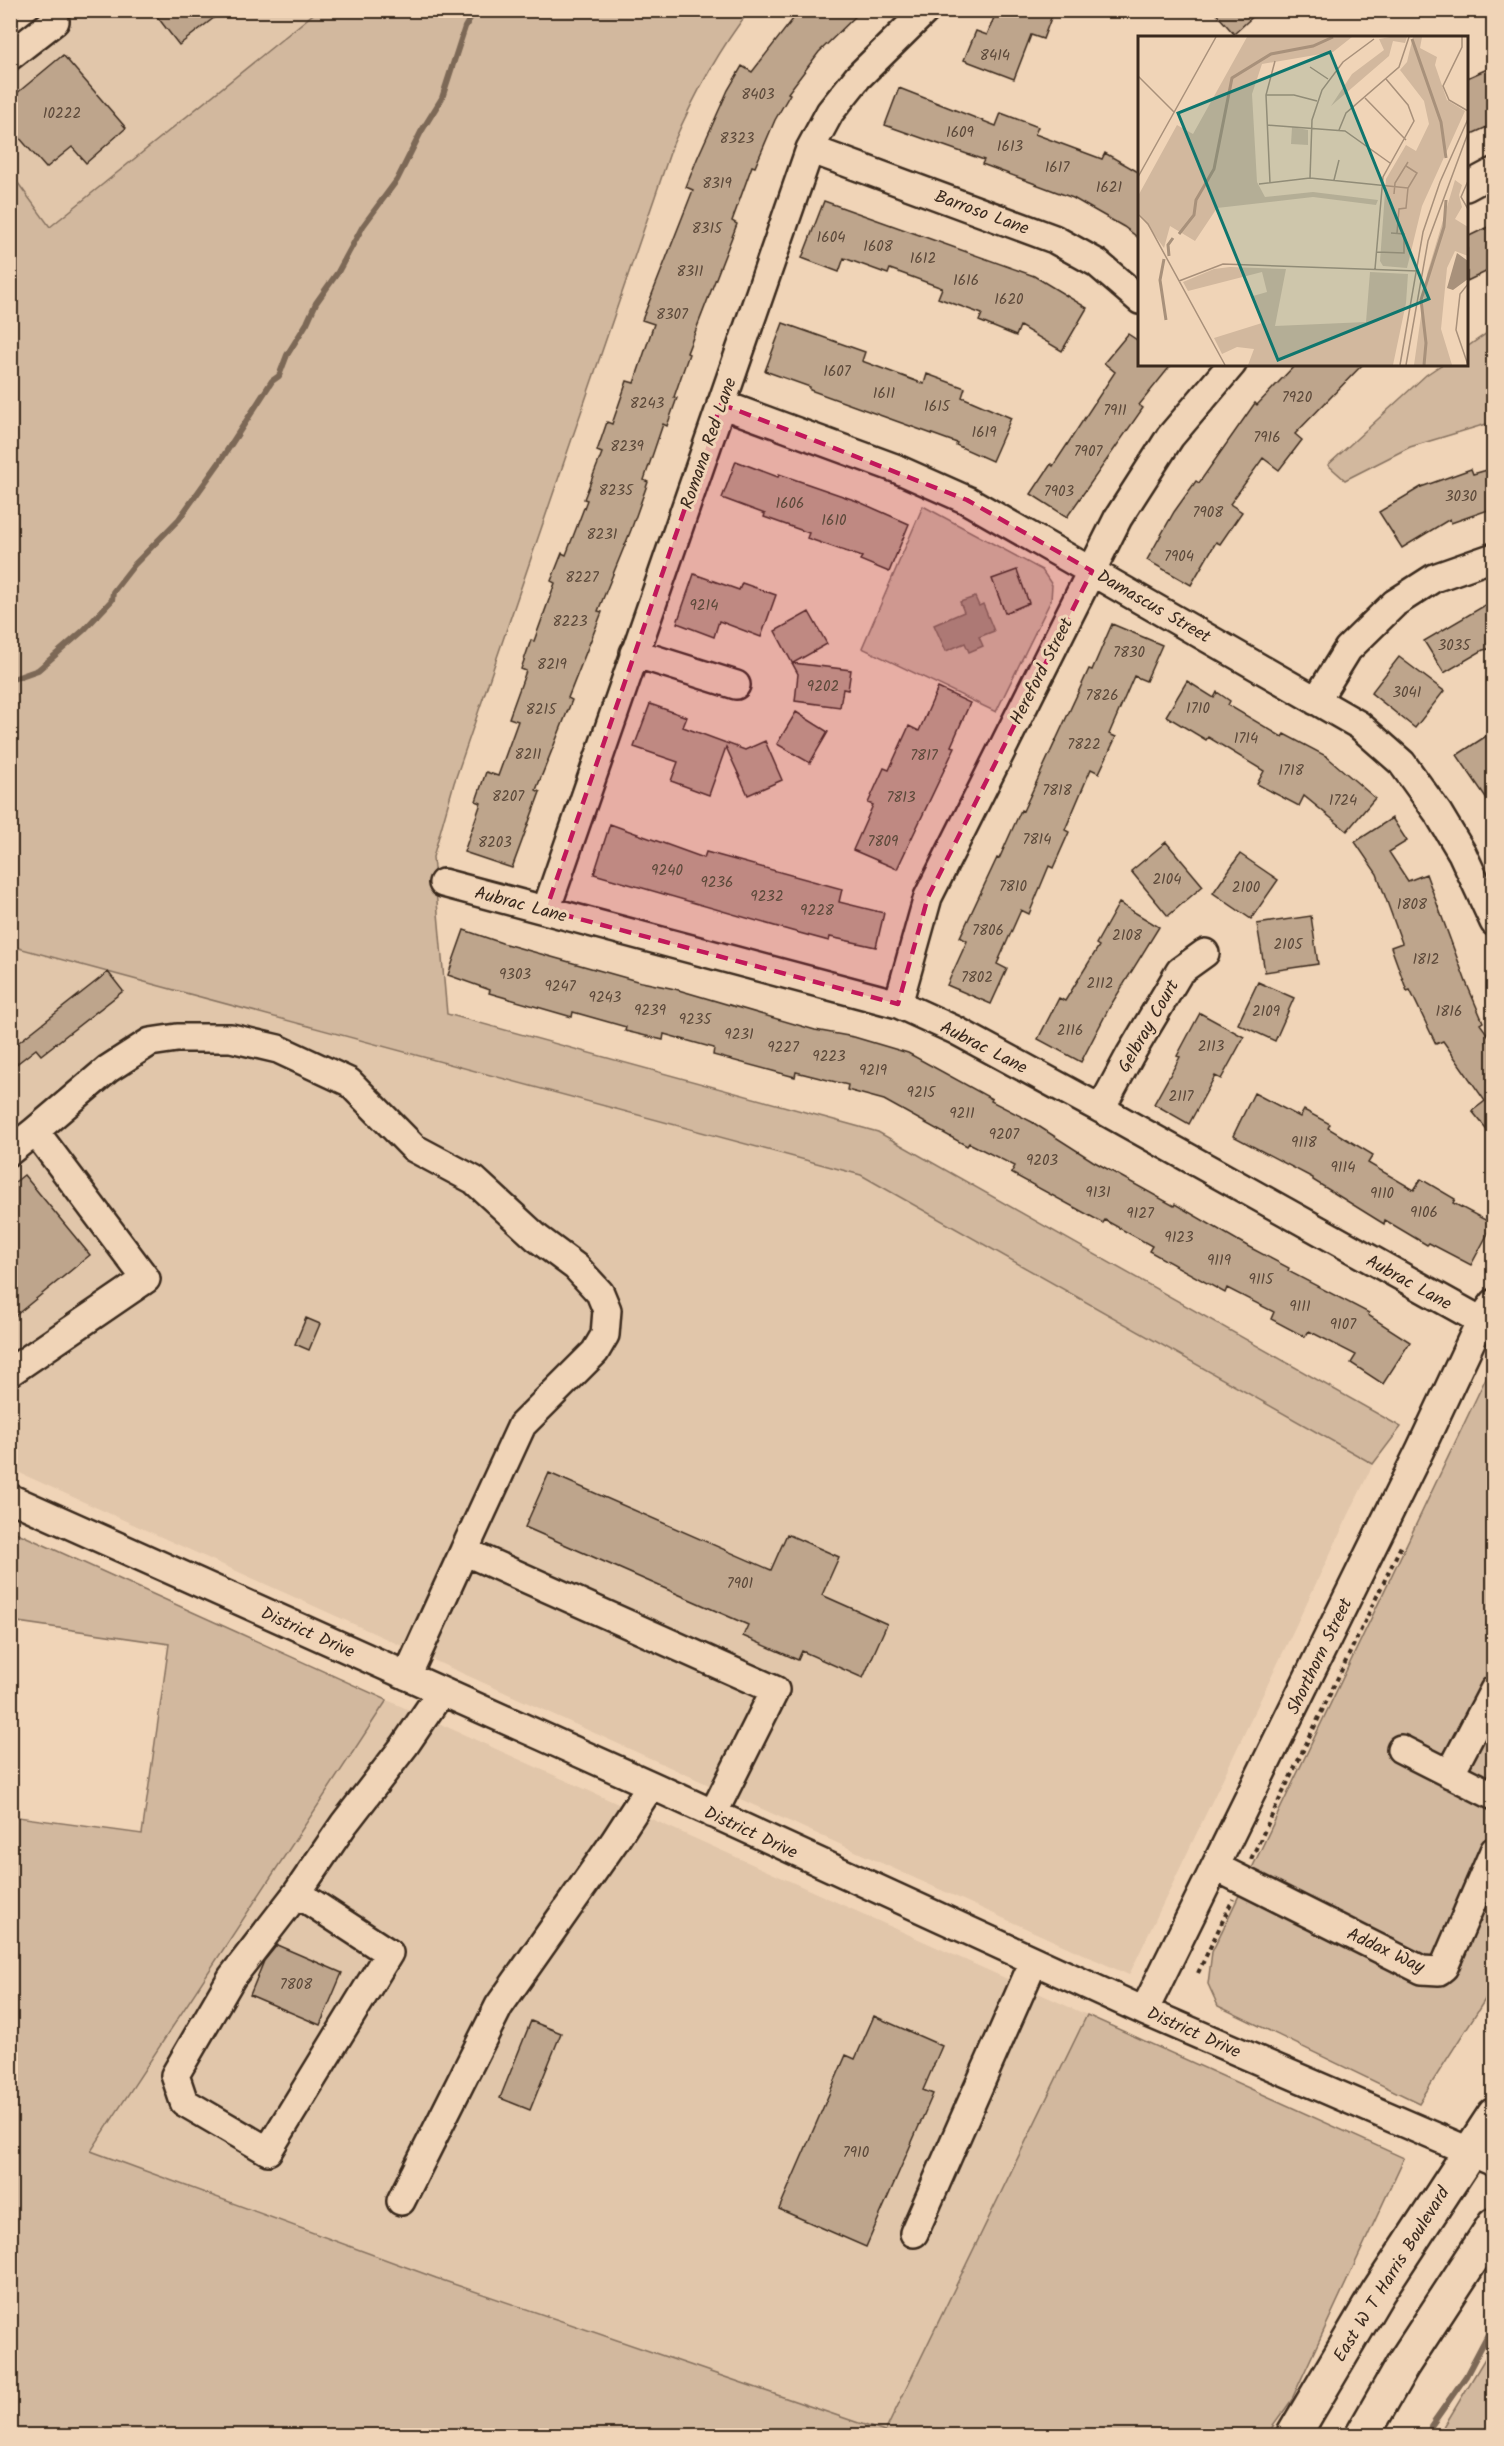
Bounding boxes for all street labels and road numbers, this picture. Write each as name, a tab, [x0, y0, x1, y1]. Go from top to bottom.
street label: Barroso Lane	[930, 183, 1033, 244]
street label: Romana Red Lane	[673, 374, 746, 513]
street label: Damascus Street	[1091, 563, 1217, 652]
street label: Hereford Street	[1003, 612, 1082, 730]
street label: Aubrac Lane	[471, 879, 570, 932]
street label: Gelbray Court	[1111, 974, 1188, 1079]
street label: Aubrac Lane	[935, 1014, 1032, 1083]
street label: Aubrac Lane	[1360, 1248, 1457, 1319]
street label: Shorthorn Street	[1280, 1593, 1362, 1720]
street label: District Drive	[256, 1600, 359, 1667]
street label: District Drive	[699, 1799, 802, 1868]
street label: Addax Way	[1342, 1921, 1430, 1982]
street label: District Drive	[1142, 2000, 1245, 2067]
street label: East W T Harris Boulevard	[1326, 2180, 1459, 2368]

